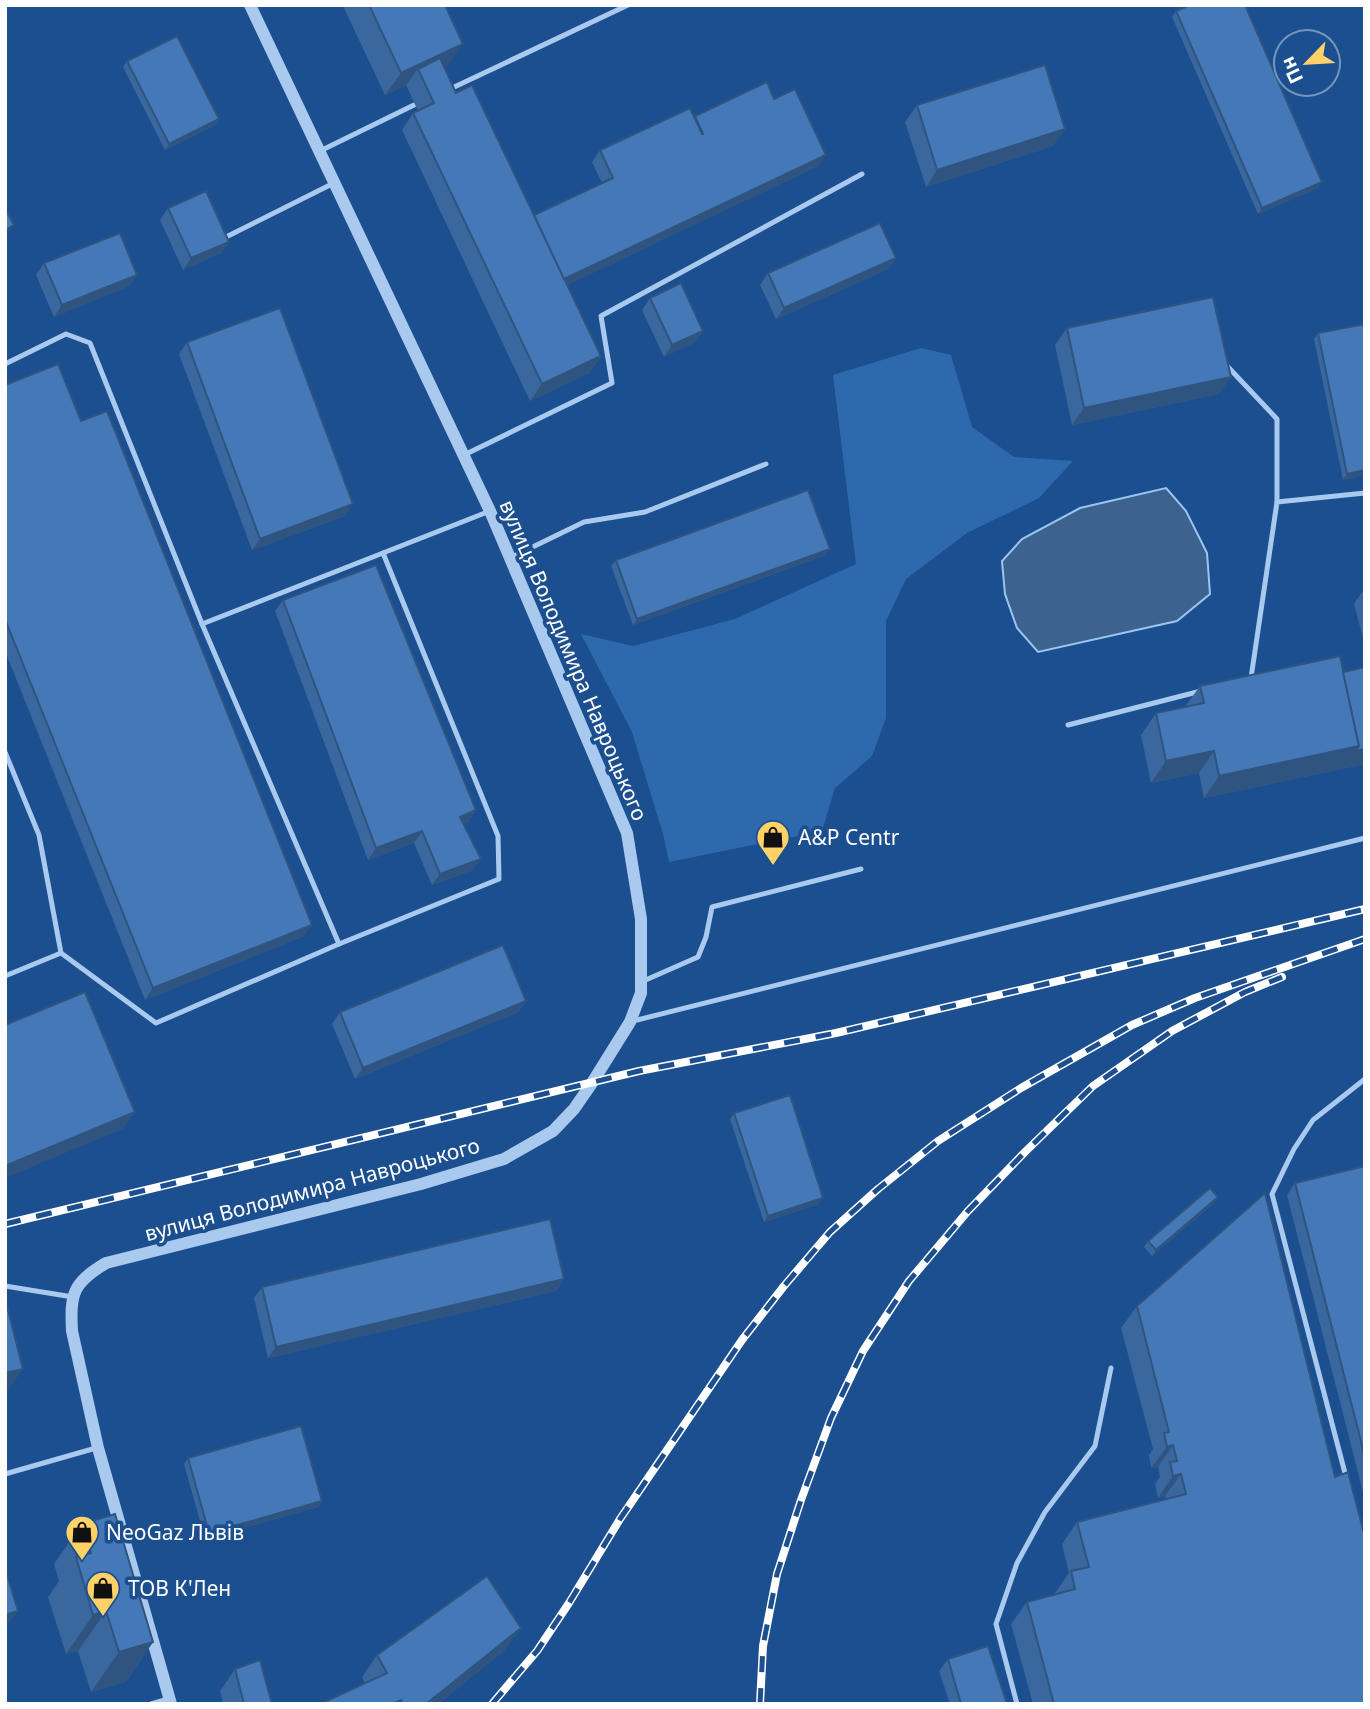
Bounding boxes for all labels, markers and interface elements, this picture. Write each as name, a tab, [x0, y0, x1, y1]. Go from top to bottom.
north arrow	[1272, 28, 1342, 98]
text: Пн	[1274, 52, 1309, 88]
street label: вулиця Володимира Навроцького	[494, 495, 654, 825]
shop icon: A&P Centr	[754, 818, 792, 867]
place label: A&P Centr	[798, 823, 900, 851]
street label: вулиця Володимира Навроцького	[141, 1131, 483, 1247]
shop icon: NeoGaz Львів	[63, 1513, 101, 1562]
place label: NeoGaz Львів	[106, 1518, 244, 1546]
shop icon: ТОВ К'Лен	[84, 1569, 122, 1618]
place label: ТОВ К'Лен	[128, 1574, 231, 1602]

